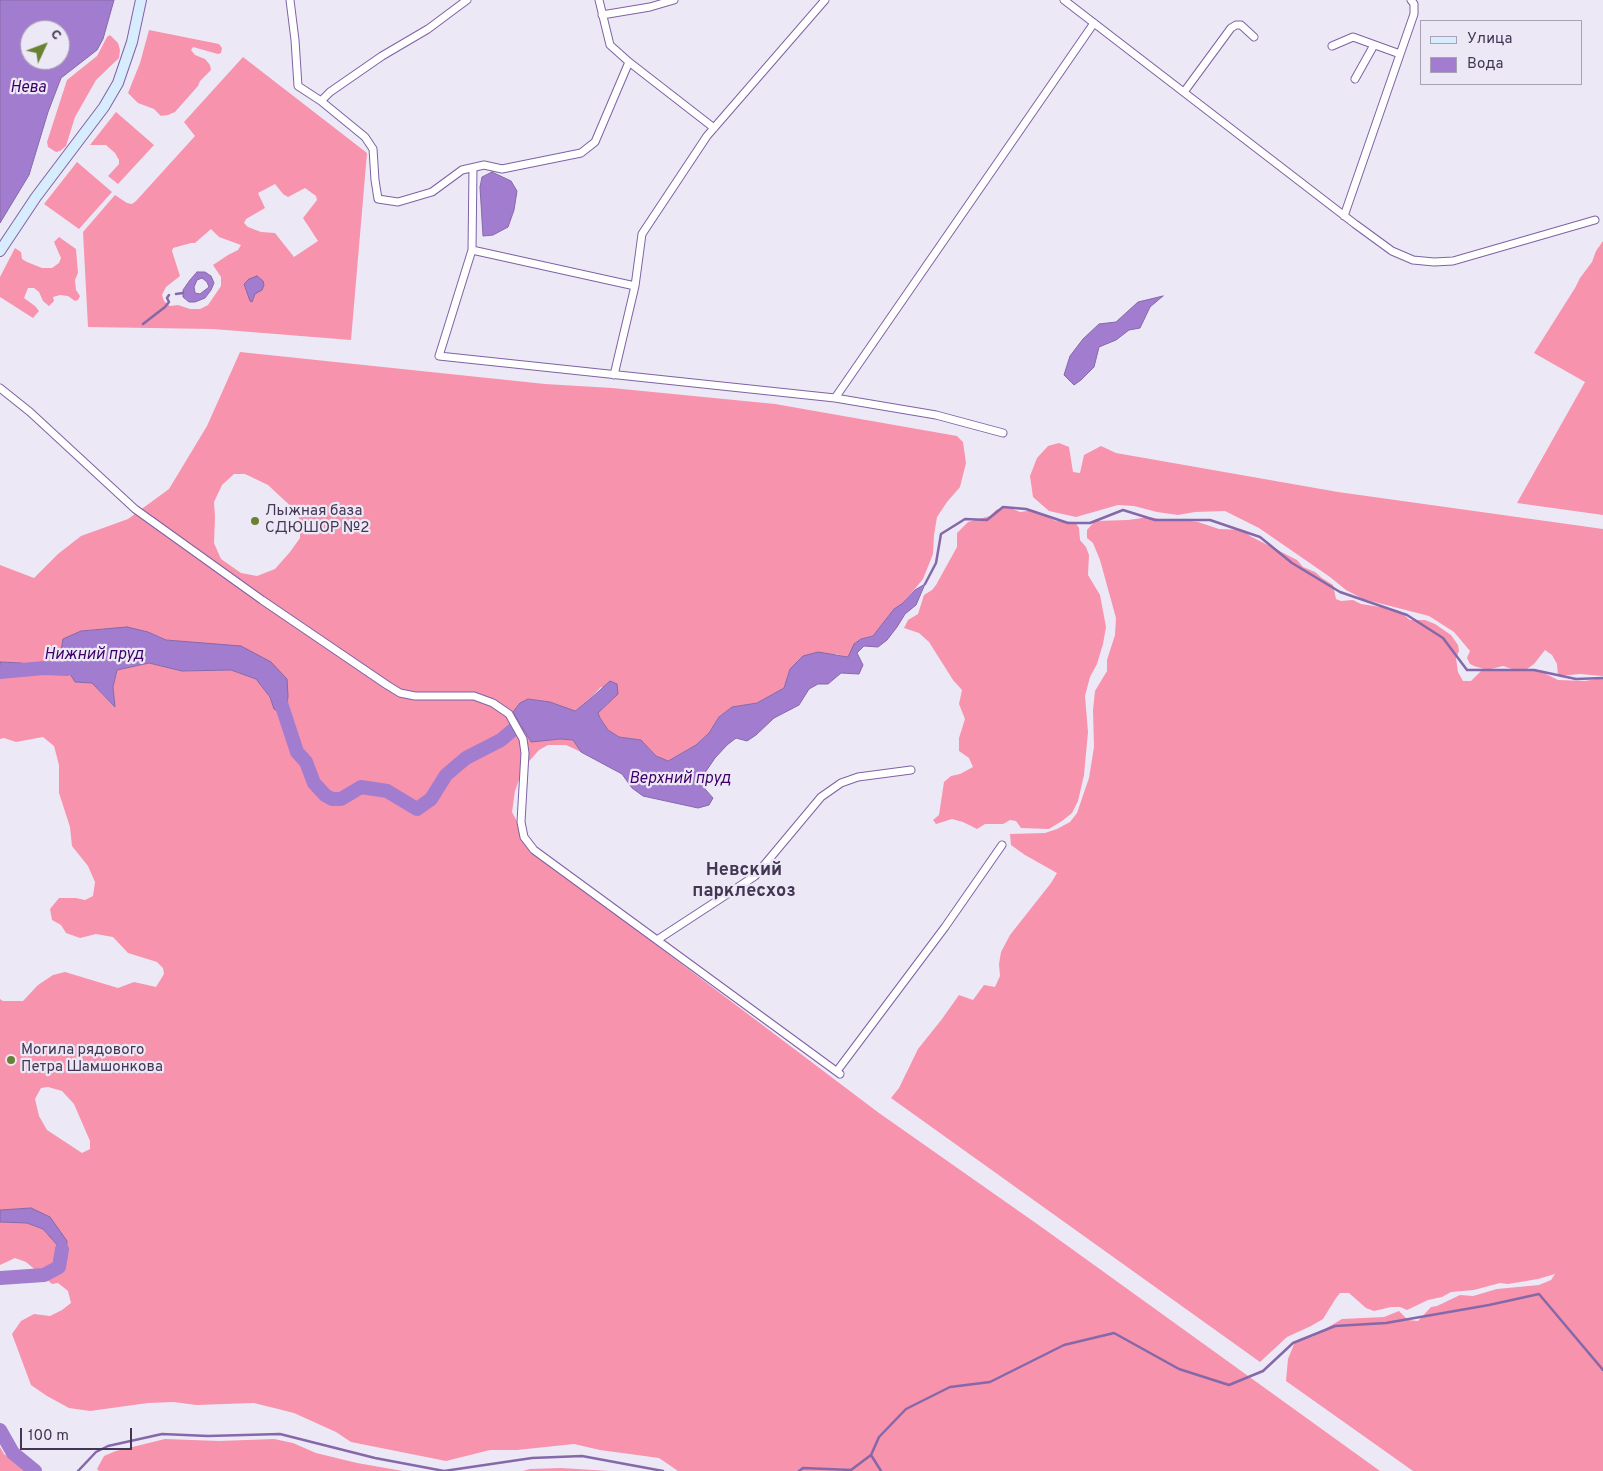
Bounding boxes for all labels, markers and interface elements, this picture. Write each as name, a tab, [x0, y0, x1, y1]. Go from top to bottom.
north arrow	[20, 20, 70, 70]
legend	[1420, 20, 1583, 85]
text: С	[46, 26, 65, 44]
text: Улица	[1467, 30, 1512, 49]
text: Вода	[1467, 55, 1503, 74]
water label: Нева	[10, 79, 46, 99]
place label: Лыжная база СДЮШОР №2	[265, 503, 369, 538]
marker: Лыжная база СДЮШОР №2	[249, 515, 261, 527]
water label: Нижний пруд	[44, 646, 144, 666]
water label: Верхний пруд	[629, 770, 731, 790]
district label: Невский парклесхоз	[692, 860, 796, 902]
place label: Могила рядового Петра Шамшонкова	[21, 1042, 163, 1077]
marker: Могила рядового Петра Шамшонкова	[5, 1054, 17, 1066]
scale bar	[22, 1418, 135, 1450]
text: 100 m	[28, 1427, 69, 1446]

